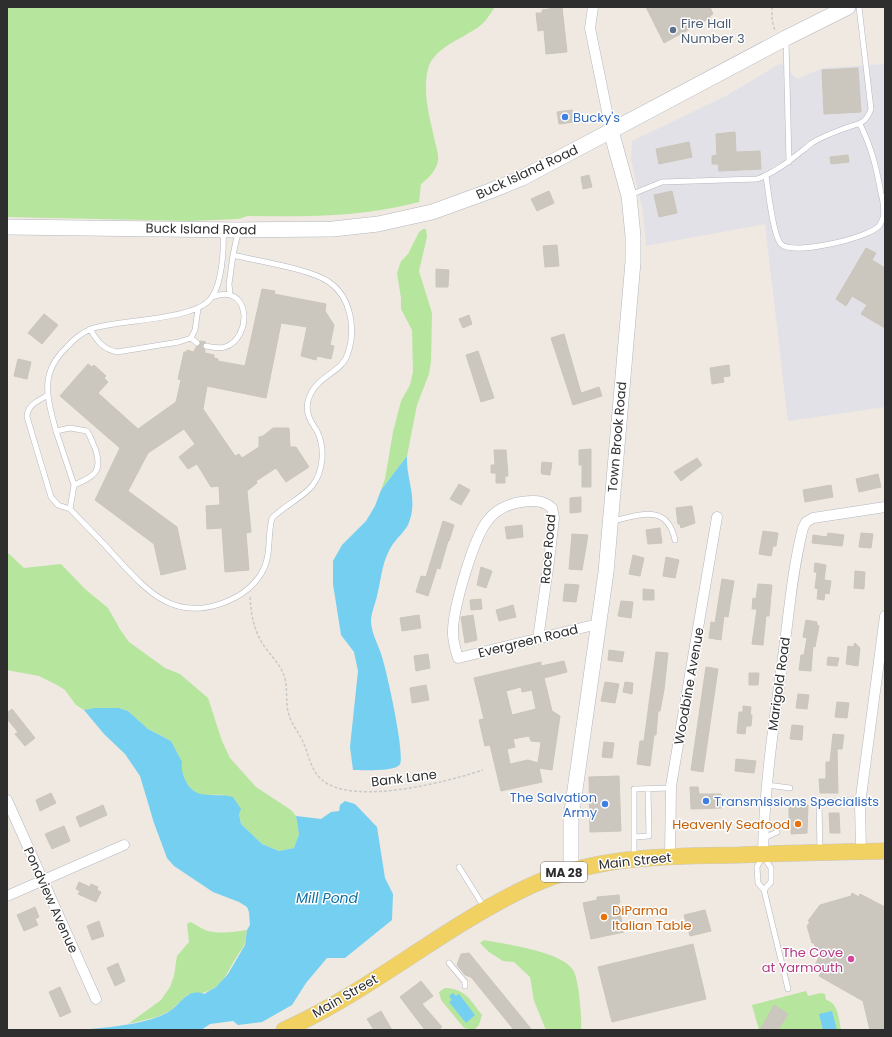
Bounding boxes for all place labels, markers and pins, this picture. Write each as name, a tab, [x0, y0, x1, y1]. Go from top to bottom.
place label: Fire Hall Number 3	[681, 14, 745, 48]
marker: Fire Hall Number 3	[668, 25, 678, 35]
place label: Bucky's	[573, 108, 620, 127]
marker: Bucky's	[560, 112, 570, 122]
place label: The Salvation Army	[510, 788, 598, 822]
place label: Transmissions Specialists	[714, 792, 879, 811]
marker: Transmissions Specialists	[701, 796, 711, 806]
marker: The Salvation Army	[600, 799, 610, 809]
place label: Heavenly Seafood	[672, 815, 790, 834]
marker: Heavenly Seafood	[793, 819, 803, 829]
place label: DiParma Italian Table	[612, 901, 692, 935]
marker: DiParma Italian Table	[599, 912, 609, 922]
place label: The Cove at Yarmouth	[762, 943, 843, 977]
marker: The Cove at Yarmouth	[846, 954, 856, 964]

